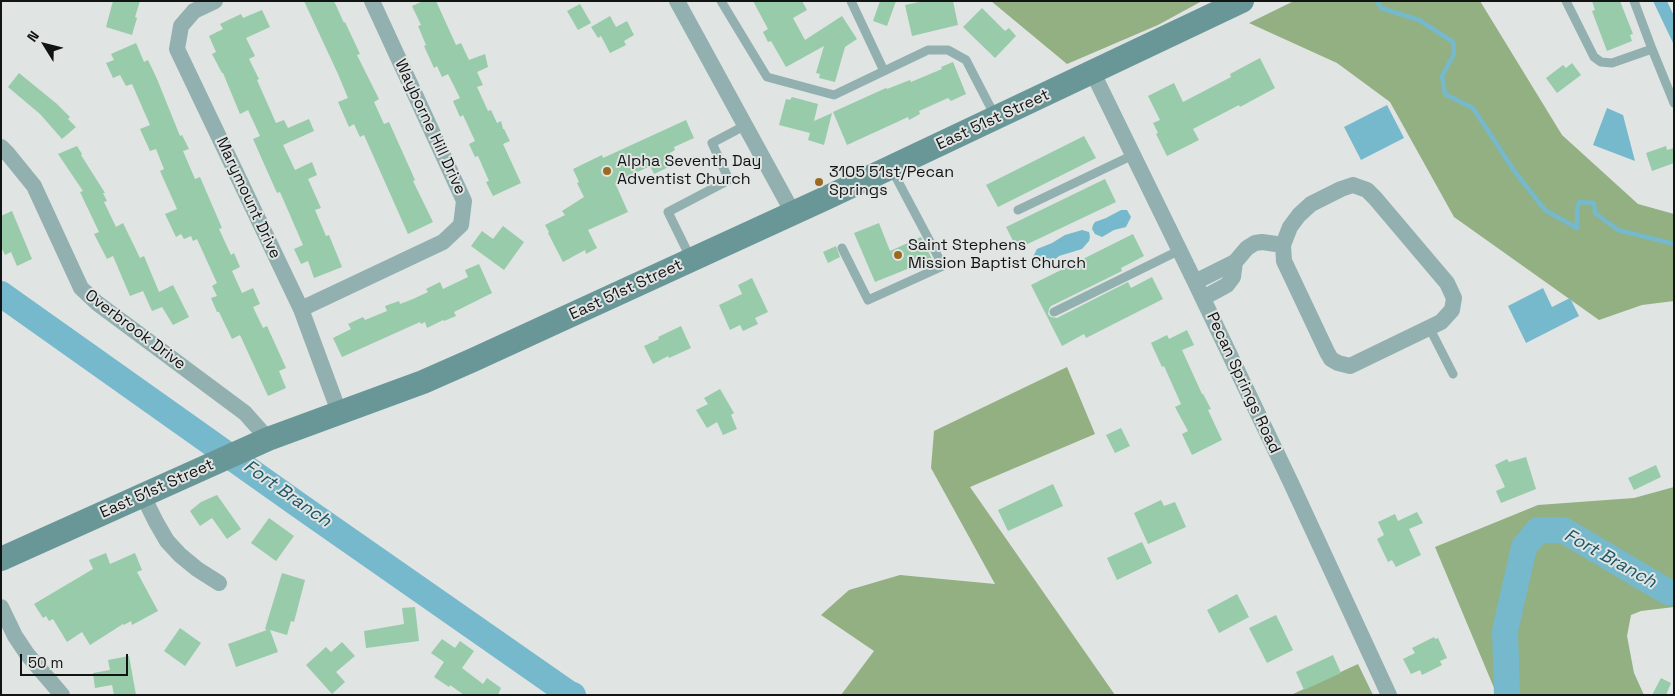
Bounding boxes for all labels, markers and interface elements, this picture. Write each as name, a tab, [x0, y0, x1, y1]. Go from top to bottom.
north arrow	[20, 20, 70, 70]
text: N	[23, 27, 43, 45]
street label: Wayborne Hill Drive	[390, 56, 470, 198]
street label: East 51st Street	[933, 85, 1053, 155]
street label: Marymount Drive	[211, 134, 285, 262]
place label: Alpha Seventh Day Adventist Church	[617, 152, 761, 190]
place label: 3105 51st/Pecan Springs	[829, 163, 954, 201]
marker: Alpha Seventh Day Adventist Church	[601, 165, 613, 177]
marker: 3105 51st/Pecan Springs	[813, 176, 825, 188]
place label: Saint Stephens Mission Baptist Church	[908, 236, 1086, 274]
marker: Saint Stephens Mission Baptist Church	[892, 249, 904, 261]
street label: East 51st Street	[566, 255, 686, 325]
street label: Overbrook Drive	[81, 286, 189, 374]
street label: Pecan Springs Road	[1202, 309, 1284, 457]
street label: East 51st Street	[97, 455, 217, 523]
water label: Fort Branch	[239, 456, 335, 532]
water label: Fort Branch	[1560, 525, 1660, 593]
scale bar	[22, 644, 130, 676]
text: 50 m	[28, 653, 63, 672]

